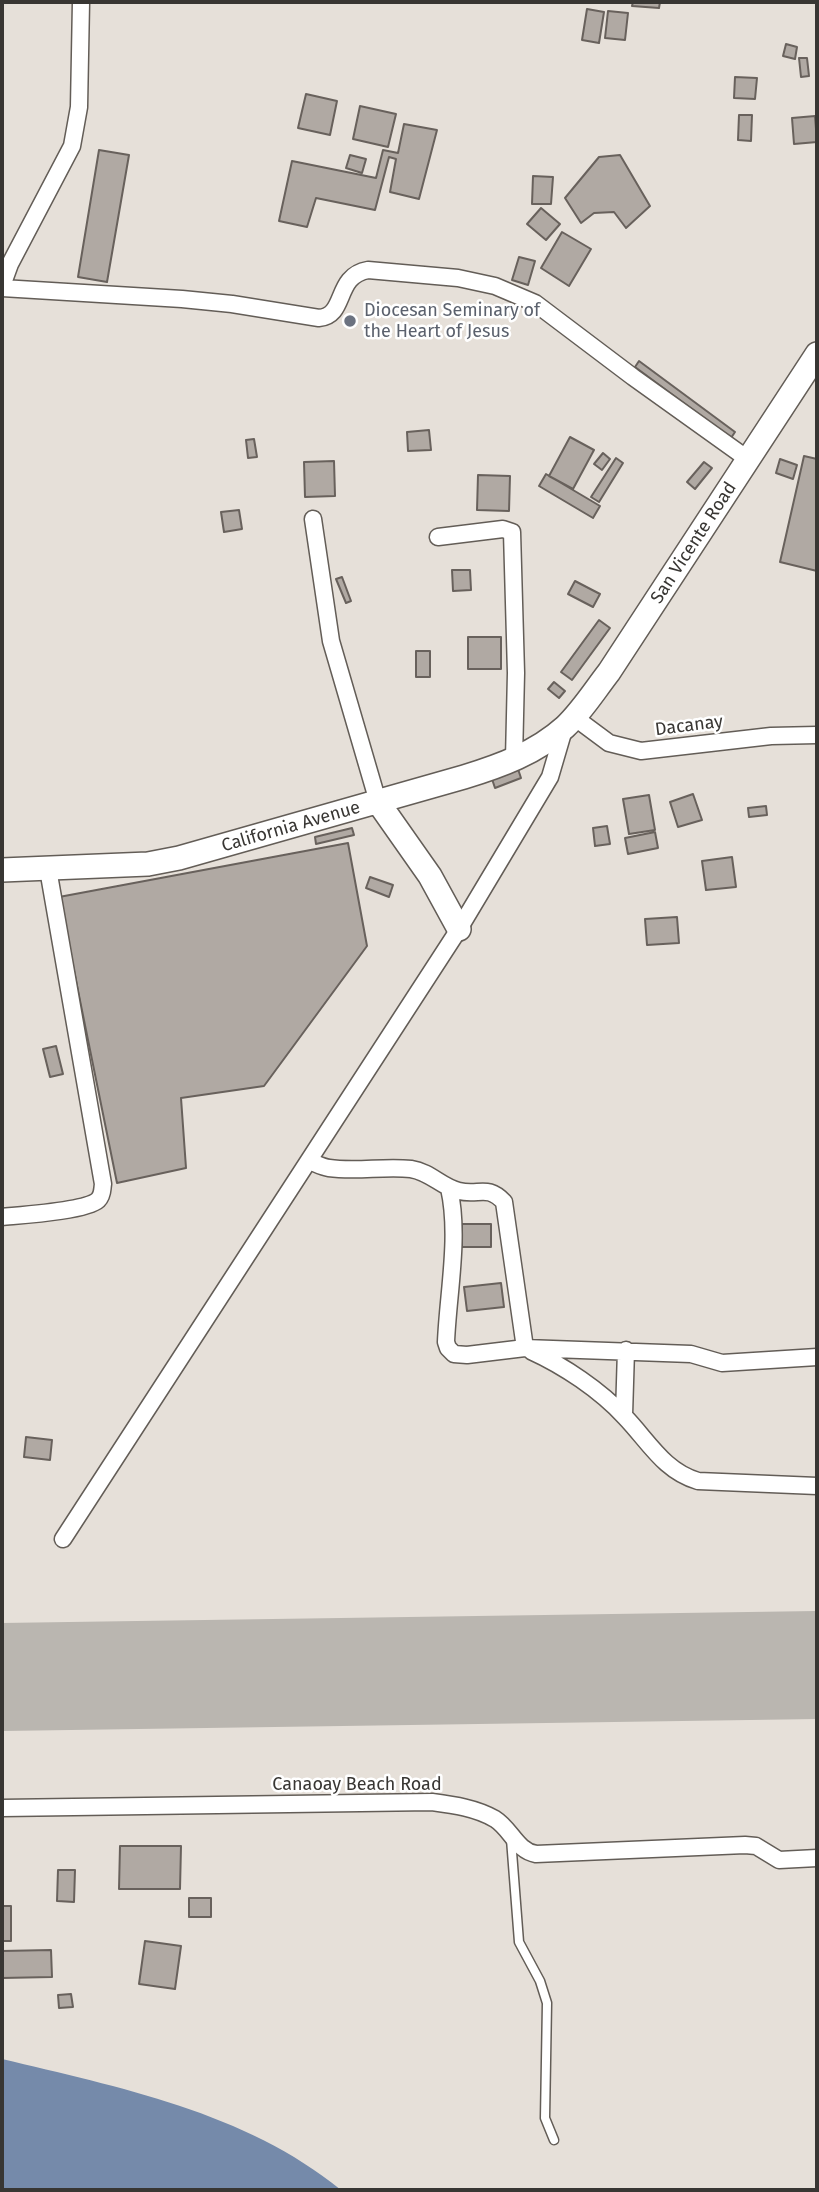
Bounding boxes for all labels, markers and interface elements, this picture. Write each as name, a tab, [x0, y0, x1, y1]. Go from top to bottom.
place label: Diocesan Seminary of the Heart of Jesus	[364, 300, 540, 342]
marker: Diocesan Seminary of the Heart of Jesus	[342, 313, 358, 329]
street label: San Vicente Road	[647, 478, 741, 608]
street label: Dacanay	[654, 711, 724, 741]
street label: California Avenue	[219, 797, 363, 857]
street label: Canaoay Beach Road	[272, 1774, 442, 1796]

